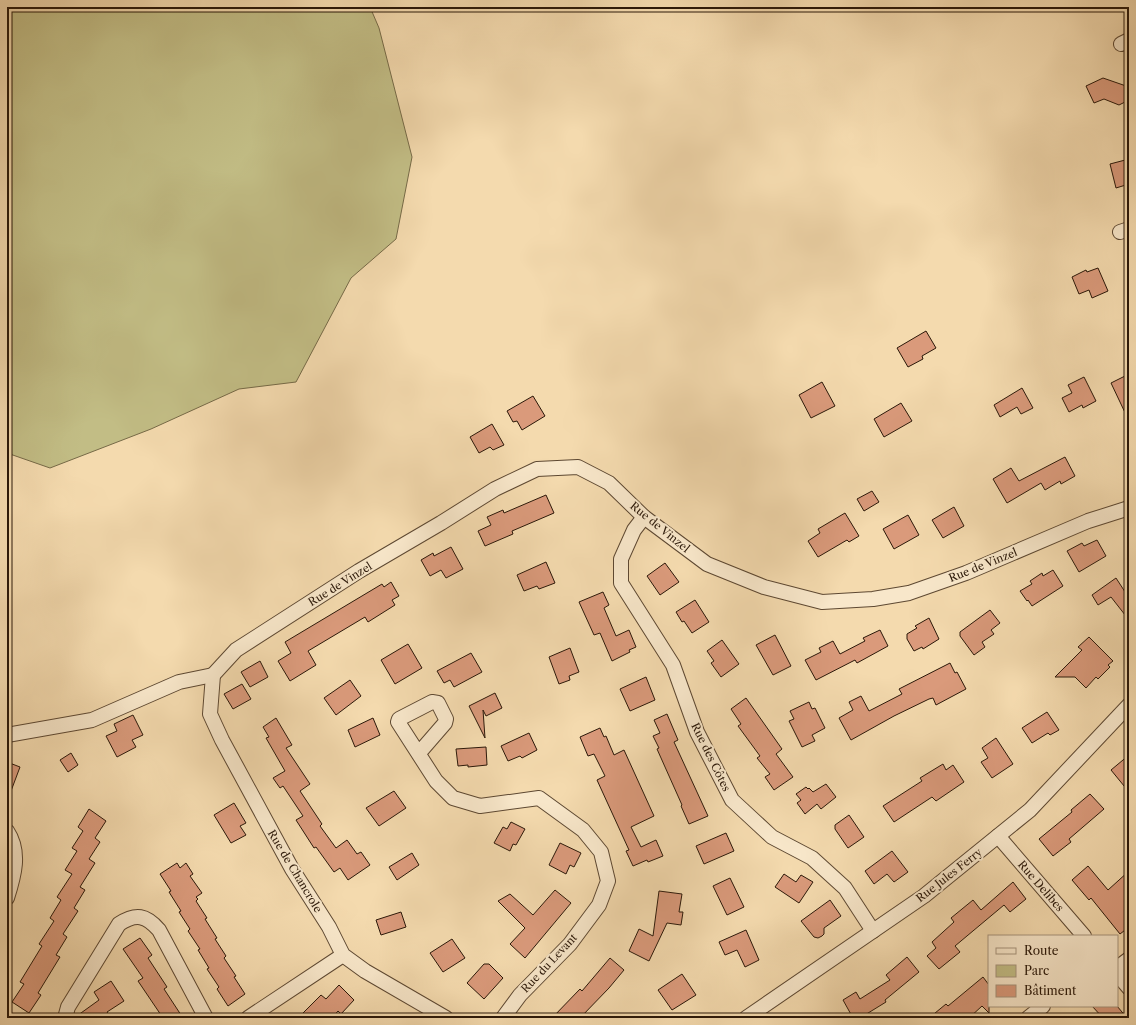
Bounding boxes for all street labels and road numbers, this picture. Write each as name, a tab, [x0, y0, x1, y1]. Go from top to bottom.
street label: Rue de Vinzel	[627, 499, 693, 556]
street label: Rue de Vinzel	[947, 545, 1020, 585]
street label: Rue de Vinzel	[306, 558, 375, 609]
street label: Rue des Côtes	[688, 720, 734, 794]
street label: Rue de Chancrole	[265, 827, 325, 915]
street label: Rue Jules Ferry	[913, 844, 985, 905]
street label: Rue Delibes	[1015, 858, 1067, 915]
street label: Rue du Levant	[518, 930, 580, 995]

